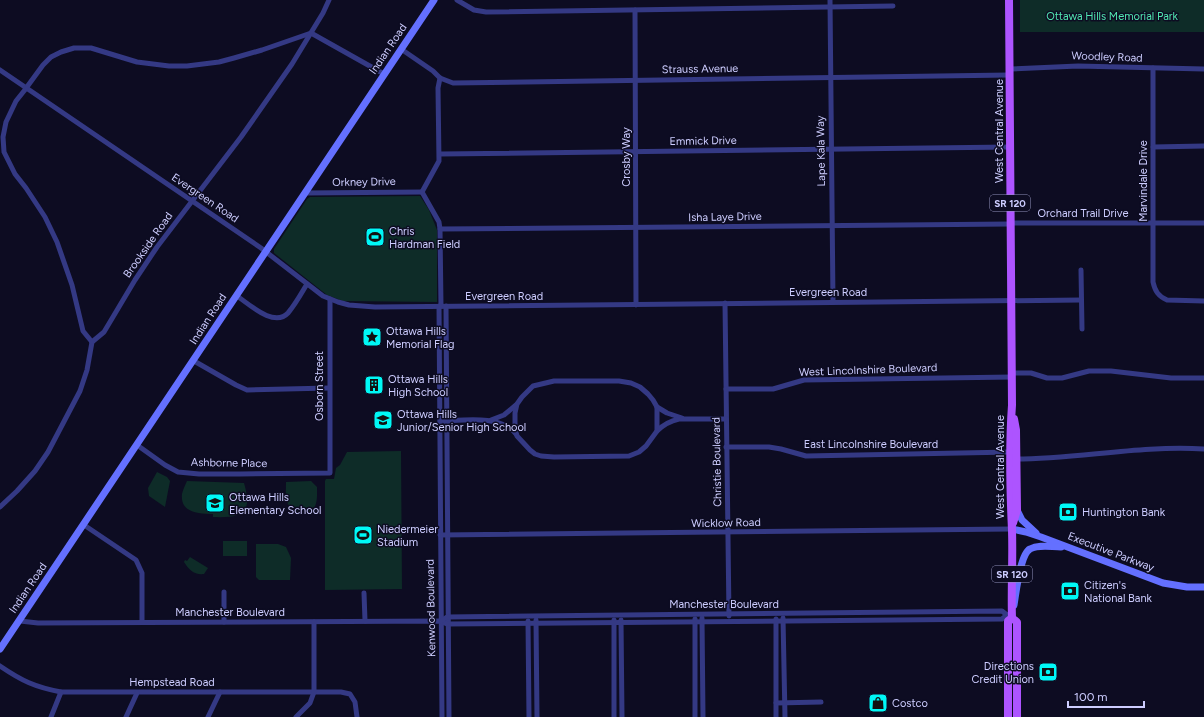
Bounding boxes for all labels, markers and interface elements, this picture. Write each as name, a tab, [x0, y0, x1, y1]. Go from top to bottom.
park label: Ottawa Hills Memorial Park	[1046, 10, 1178, 23]
street label: Indian Road	[366, 21, 410, 77]
street label: Woodley Road	[1071, 49, 1143, 65]
street label: Strauss Avenue	[662, 62, 738, 76]
street label: West Central Avenue	[993, 79, 1006, 183]
street label: Lape Kala Way	[814, 115, 828, 187]
street label: Crosby Way	[620, 127, 633, 187]
street label: Emmick Drive	[669, 134, 737, 148]
street label: Marvindale Drive	[1137, 140, 1150, 222]
street label: Evergreen Road	[169, 171, 241, 225]
street label: Orkney Drive	[332, 175, 396, 189]
road number: SR 120	[990, 195, 1030, 211]
street label: Orchard Trail Drive	[1038, 207, 1128, 220]
street label: Brookside Road	[121, 210, 175, 280]
street label: Isha Laye Drive	[688, 210, 762, 224]
place label: Chris Hardman Field	[389, 225, 460, 251]
sports icon: Chris Hardman Field	[364, 226, 386, 248]
street label: Evergreen Road	[789, 286, 867, 299]
street label: Evergreen Road	[465, 290, 543, 303]
street label: Indian Road	[187, 291, 229, 347]
place label: Ottawa Hills Memorial Flag	[386, 325, 455, 351]
place icon: Ottawa Hills Memorial Flag	[361, 326, 383, 348]
street label: Osborn Street	[313, 351, 326, 421]
street label: West Lincolnshire Boulevard	[799, 361, 937, 379]
place label: Ottawa Hills High School	[388, 373, 448, 399]
building icon: Ottawa Hills High School	[363, 374, 385, 396]
place label: Ottawa Hills Junior/Senior High School	[397, 408, 526, 434]
school or university icon: Ottawa Hills Junior/Senior High School	[372, 409, 394, 431]
street label: West Central Avenue	[994, 415, 1007, 519]
street label: Christie Boulevard	[710, 417, 724, 507]
street label: East Lincolnshire Boulevard	[804, 438, 938, 451]
street label: Ashborne Place	[191, 456, 267, 470]
place label: Ottawa Hills Elementary School	[229, 491, 321, 517]
school or university icon: Ottawa Hills Elementary School	[204, 492, 226, 514]
bank icon: Huntington Bank	[1057, 501, 1079, 523]
place label: Huntington Bank	[1082, 506, 1166, 519]
street label: Wicklow Road	[691, 516, 761, 530]
place label: Niedermeier Stadium	[377, 523, 438, 549]
sports icon: Niedermeier Stadium	[352, 524, 374, 546]
street label: Executive Parkway	[1066, 530, 1156, 575]
street label: Kenwood Boulevard	[424, 559, 438, 657]
street label: Indian Road	[6, 560, 50, 616]
road number: SR 120	[992, 566, 1032, 582]
place label: Citizen's National Bank	[1084, 579, 1153, 605]
bank icon: Citizen's National Bank	[1059, 580, 1081, 602]
street label: Manchester Boulevard	[669, 598, 779, 611]
street label: Manchester Boulevard	[175, 606, 285, 619]
place label: Directions Credit Union	[971, 660, 1034, 686]
bank icon: Directions Credit Union	[1037, 661, 1059, 683]
street label: Hempstead Road	[129, 676, 215, 689]
scale bar	[1068, 683, 1144, 709]
text: 100 m	[1074, 690, 1108, 704]
shop icon: Costco	[867, 692, 889, 714]
place label: Costco	[892, 697, 928, 710]

